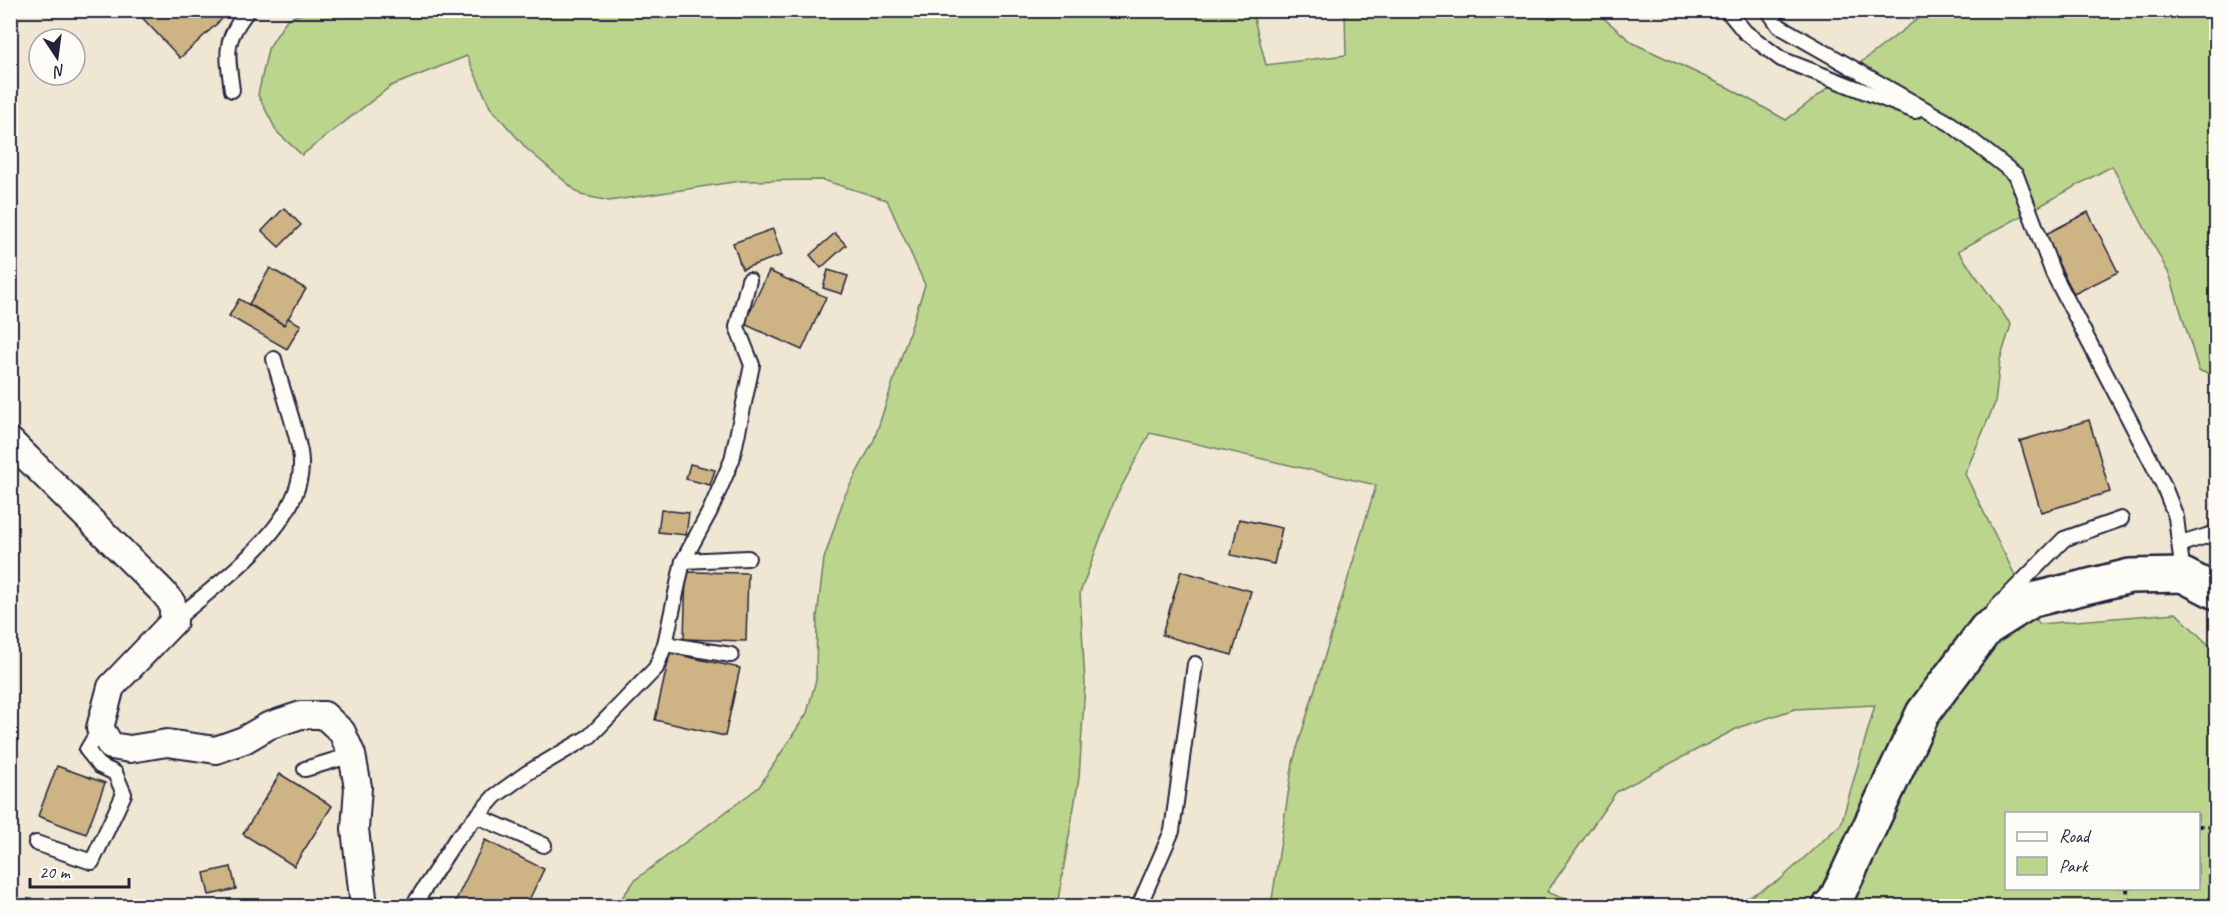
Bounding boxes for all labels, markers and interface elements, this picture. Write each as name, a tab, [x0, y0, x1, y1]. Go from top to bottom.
north arrow	[27, 27, 87, 87]
text: N	[50, 60, 67, 82]
legend	[2005, 812, 2200, 890]
text: Road	[2059, 825, 2092, 847]
scale bar	[30, 851, 129, 889]
text: Park	[2059, 855, 2089, 877]
text: 20 m	[39, 861, 72, 883]

